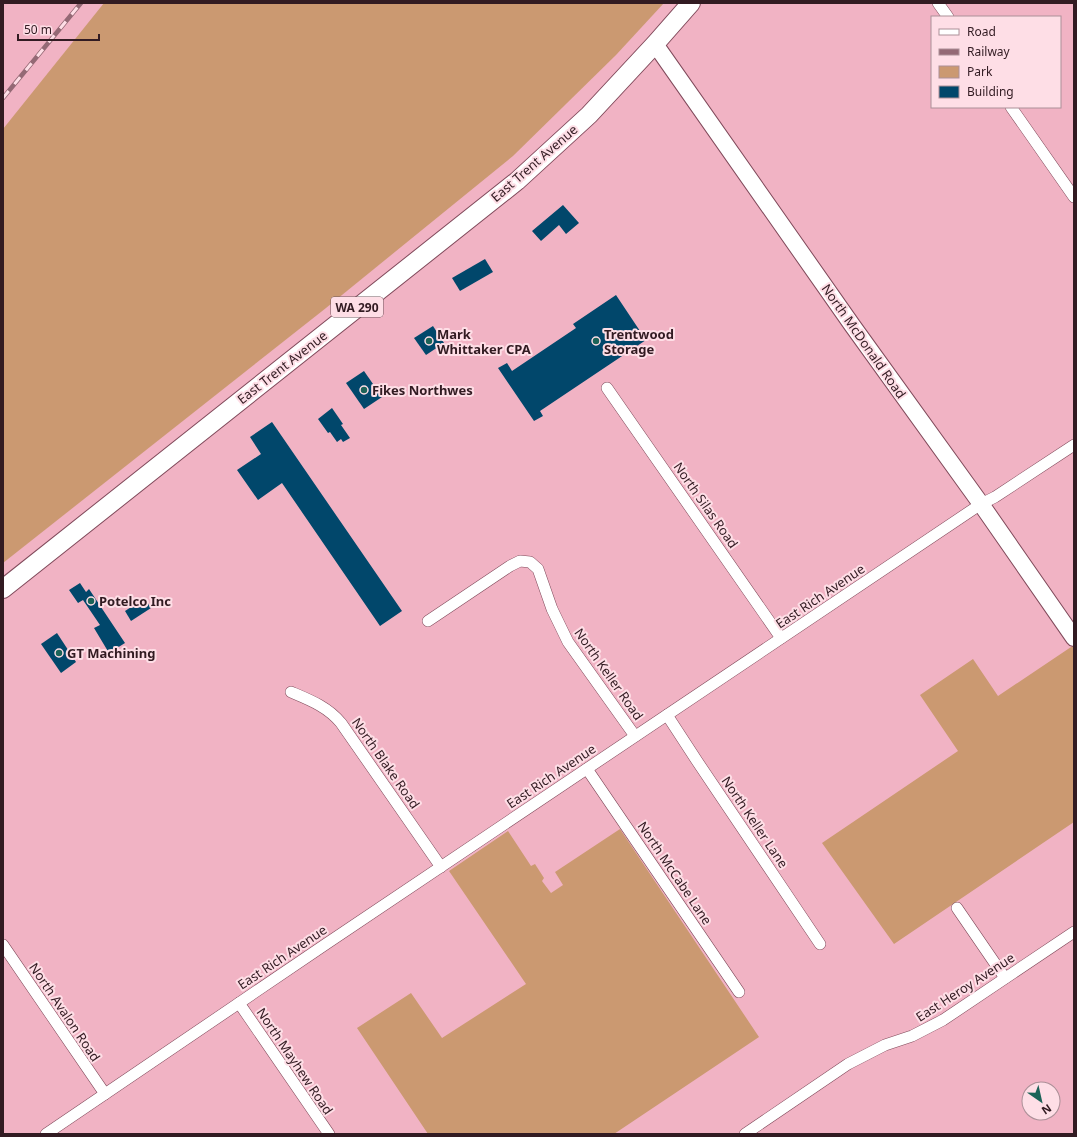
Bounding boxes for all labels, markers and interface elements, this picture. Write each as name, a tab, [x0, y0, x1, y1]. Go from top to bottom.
scale bar	[18, 16, 99, 42]
legend	[931, 16, 1061, 108]
text: 50 m	[24, 21, 52, 38]
text: Road	[967, 23, 996, 40]
text: Railway	[967, 43, 1011, 60]
text: Park	[967, 63, 993, 80]
text: Building	[967, 83, 1014, 100]
street label: East Trent Avenue	[487, 120, 581, 206]
street label: North McDonald Road	[818, 280, 910, 402]
road number: WA 290	[331, 297, 383, 317]
place label: Mark Whittaker CPA	[437, 325, 531, 358]
place label: Trentwood Storage	[604, 325, 674, 358]
street label: East Trent Avenue	[233, 326, 331, 408]
marker: Mark Whittaker CPA	[424, 336, 434, 346]
marker: Trentwood Storage	[591, 336, 601, 346]
place label: Fikes Northwes	[372, 381, 473, 399]
marker: Fikes Northwes	[359, 385, 369, 395]
street label: North Silas Road	[670, 458, 742, 552]
street label: East Rich Avenue	[772, 560, 868, 632]
place label: Potelco Inc	[99, 592, 171, 610]
marker: Potelco Inc	[86, 596, 96, 606]
street label: North Keller Road	[570, 624, 648, 724]
place label: GT Machining	[67, 644, 155, 662]
marker: GT Machining	[54, 648, 64, 658]
street label: North Blake Road	[348, 714, 424, 812]
street label: East Rich Avenue	[503, 740, 599, 812]
street label: North Keller Lane	[718, 773, 792, 871]
street label: North McCabe Lane	[634, 818, 716, 928]
street label: East Rich Avenue	[234, 921, 330, 993]
street label: East Heroy Avenue	[912, 948, 1018, 1026]
street label: North Avalon Road	[25, 959, 105, 1065]
street label: North Mayhew Road	[253, 1004, 337, 1118]
north arrow	[1021, 1081, 1061, 1121]
text: N	[1039, 1101, 1055, 1118]

